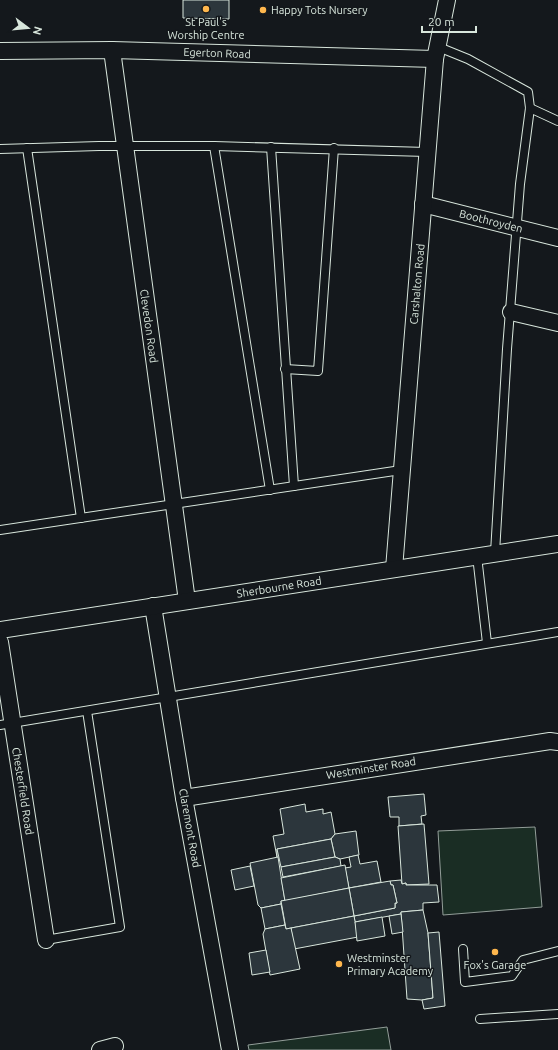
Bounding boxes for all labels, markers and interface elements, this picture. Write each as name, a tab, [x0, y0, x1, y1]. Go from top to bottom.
marker: St Paul's Worship Centre	[201, 4, 211, 14]
place label: Happy Tots Nursery	[271, 4, 368, 16]
marker: Happy Tots Nursery	[258, 5, 268, 15]
north arrow	[8, 8, 48, 48]
scale bar	[422, 8, 476, 34]
text: 20 m	[428, 15, 455, 28]
place label: St Paul's Worship Centre	[168, 16, 244, 41]
text: N	[31, 25, 45, 36]
street label: Egerton Road	[183, 46, 251, 60]
street label: Boothroyden	[458, 207, 524, 235]
street label: Carshalton Road	[407, 243, 427, 325]
street label: Clevedon Road	[138, 288, 160, 364]
street label: Sherbourne Road	[236, 574, 322, 600]
street label: Chesterfield Road	[10, 746, 36, 836]
street label: Westminster Road	[325, 755, 417, 781]
street label: Claremont Road	[177, 788, 203, 868]
marker: Fox's Garage	[490, 947, 500, 957]
place label: Westminster Primary Academy	[347, 952, 434, 977]
marker: Westminster Primary Academy	[334, 959, 344, 969]
place label: Fox's Garage	[464, 959, 526, 971]

